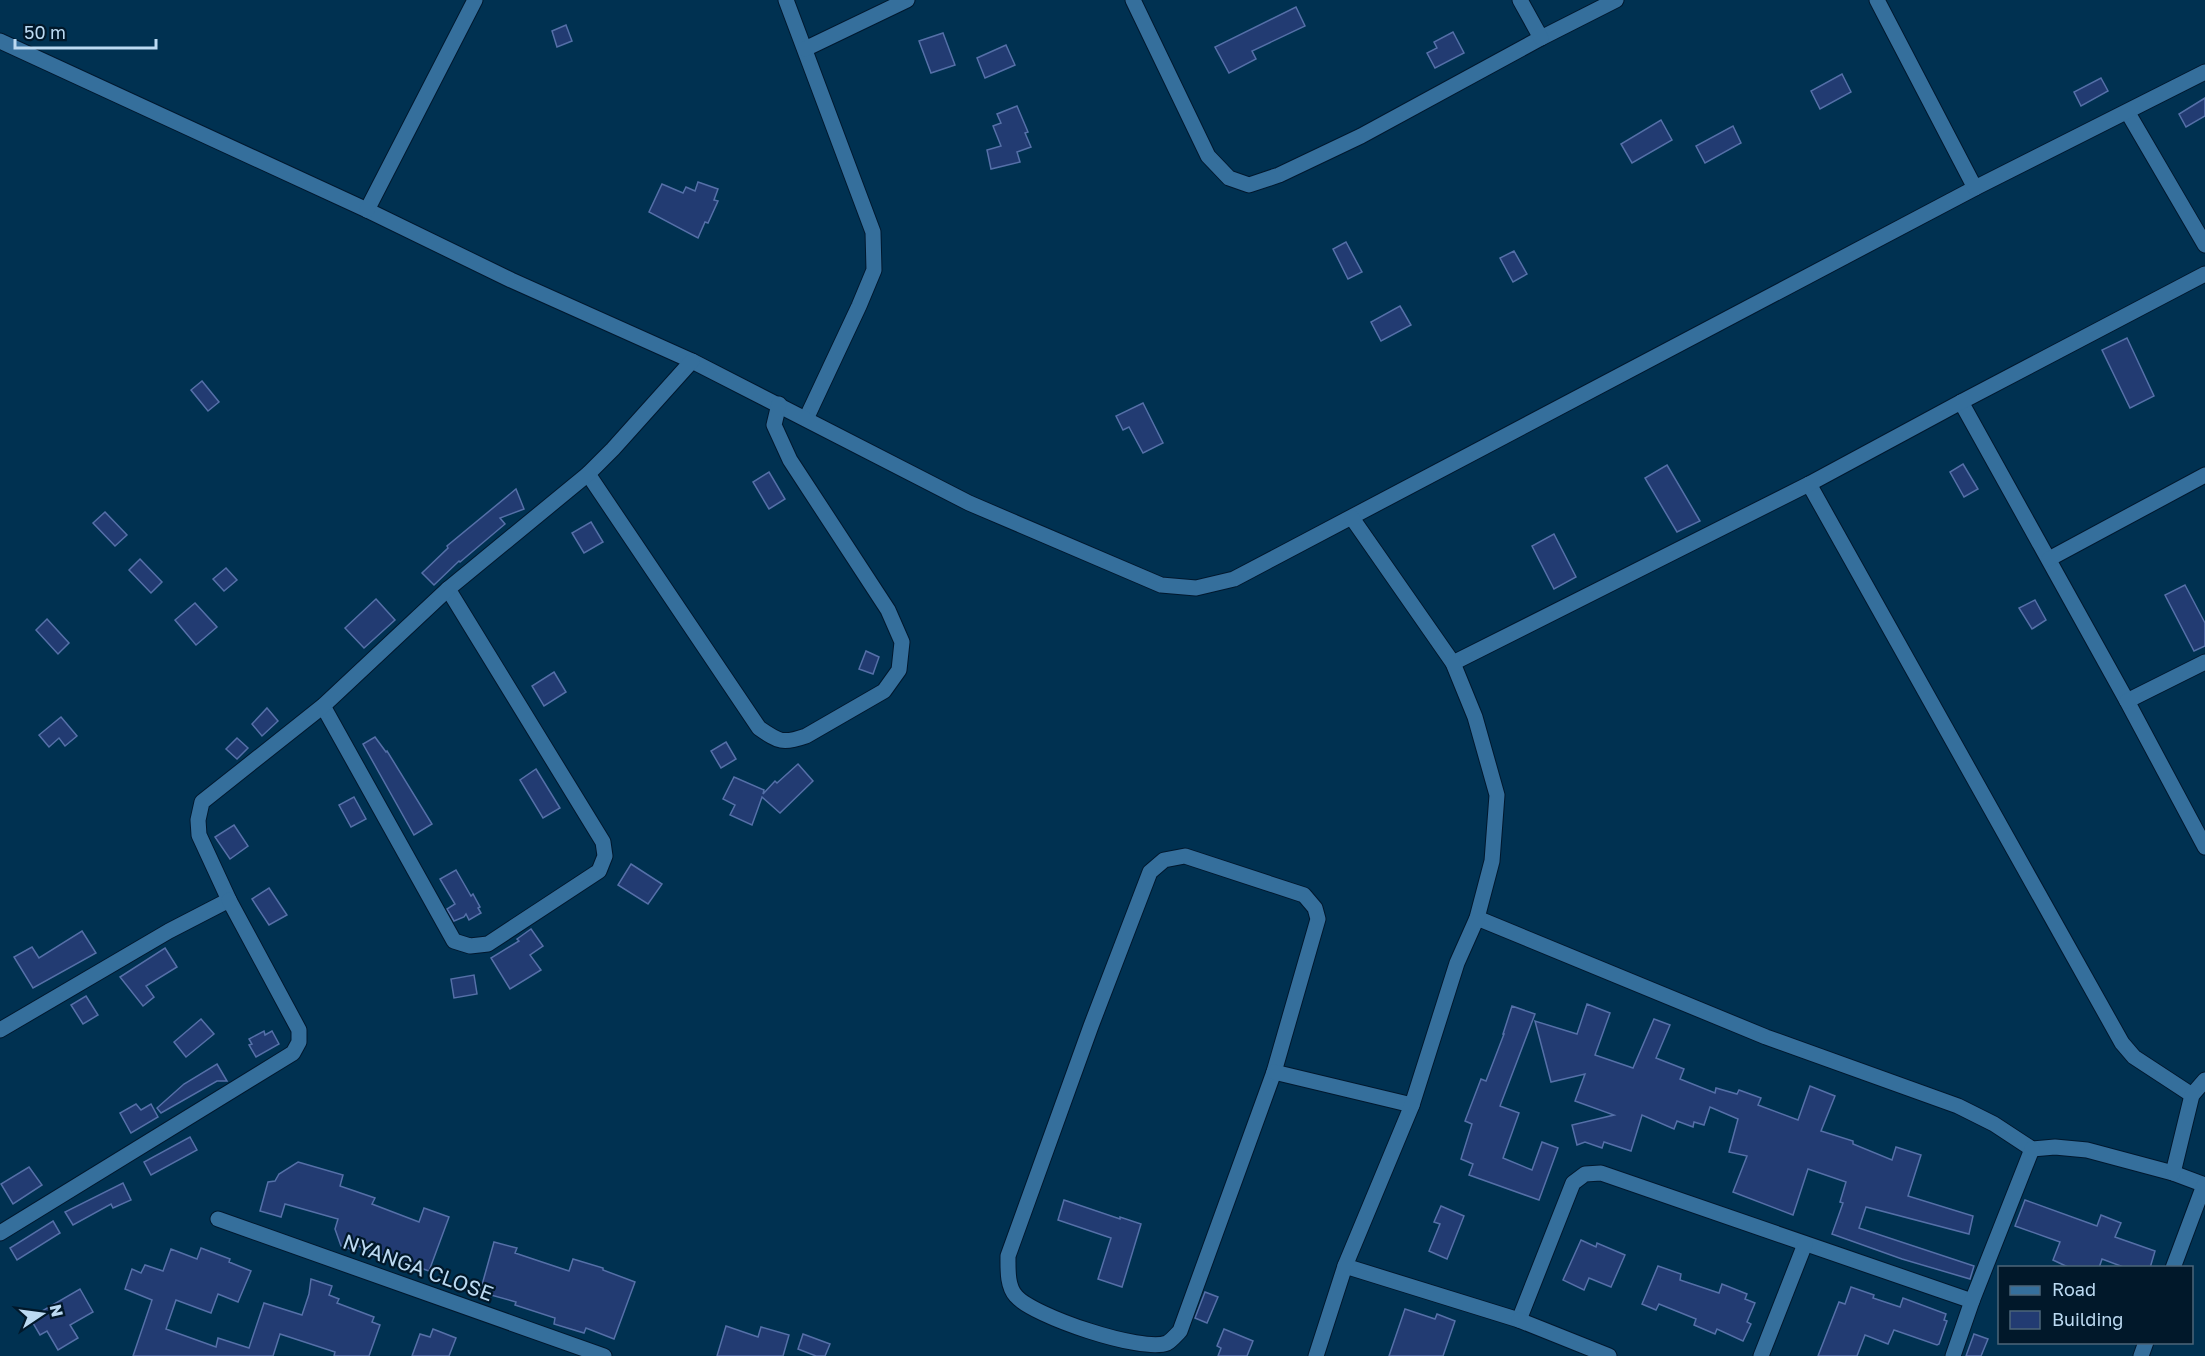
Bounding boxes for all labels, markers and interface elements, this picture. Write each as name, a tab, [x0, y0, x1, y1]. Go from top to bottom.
scale bar	[15, 12, 156, 50]
text: 50 m	[24, 21, 66, 43]
street label: NYANGA CLOSE	[340, 1228, 497, 1306]
legend	[1998, 1266, 2193, 1344]
text: Road	[2052, 1278, 2096, 1300]
north arrow	[12, 1284, 72, 1344]
text: N	[46, 1302, 68, 1319]
text: Building	[2052, 1308, 2123, 1330]

